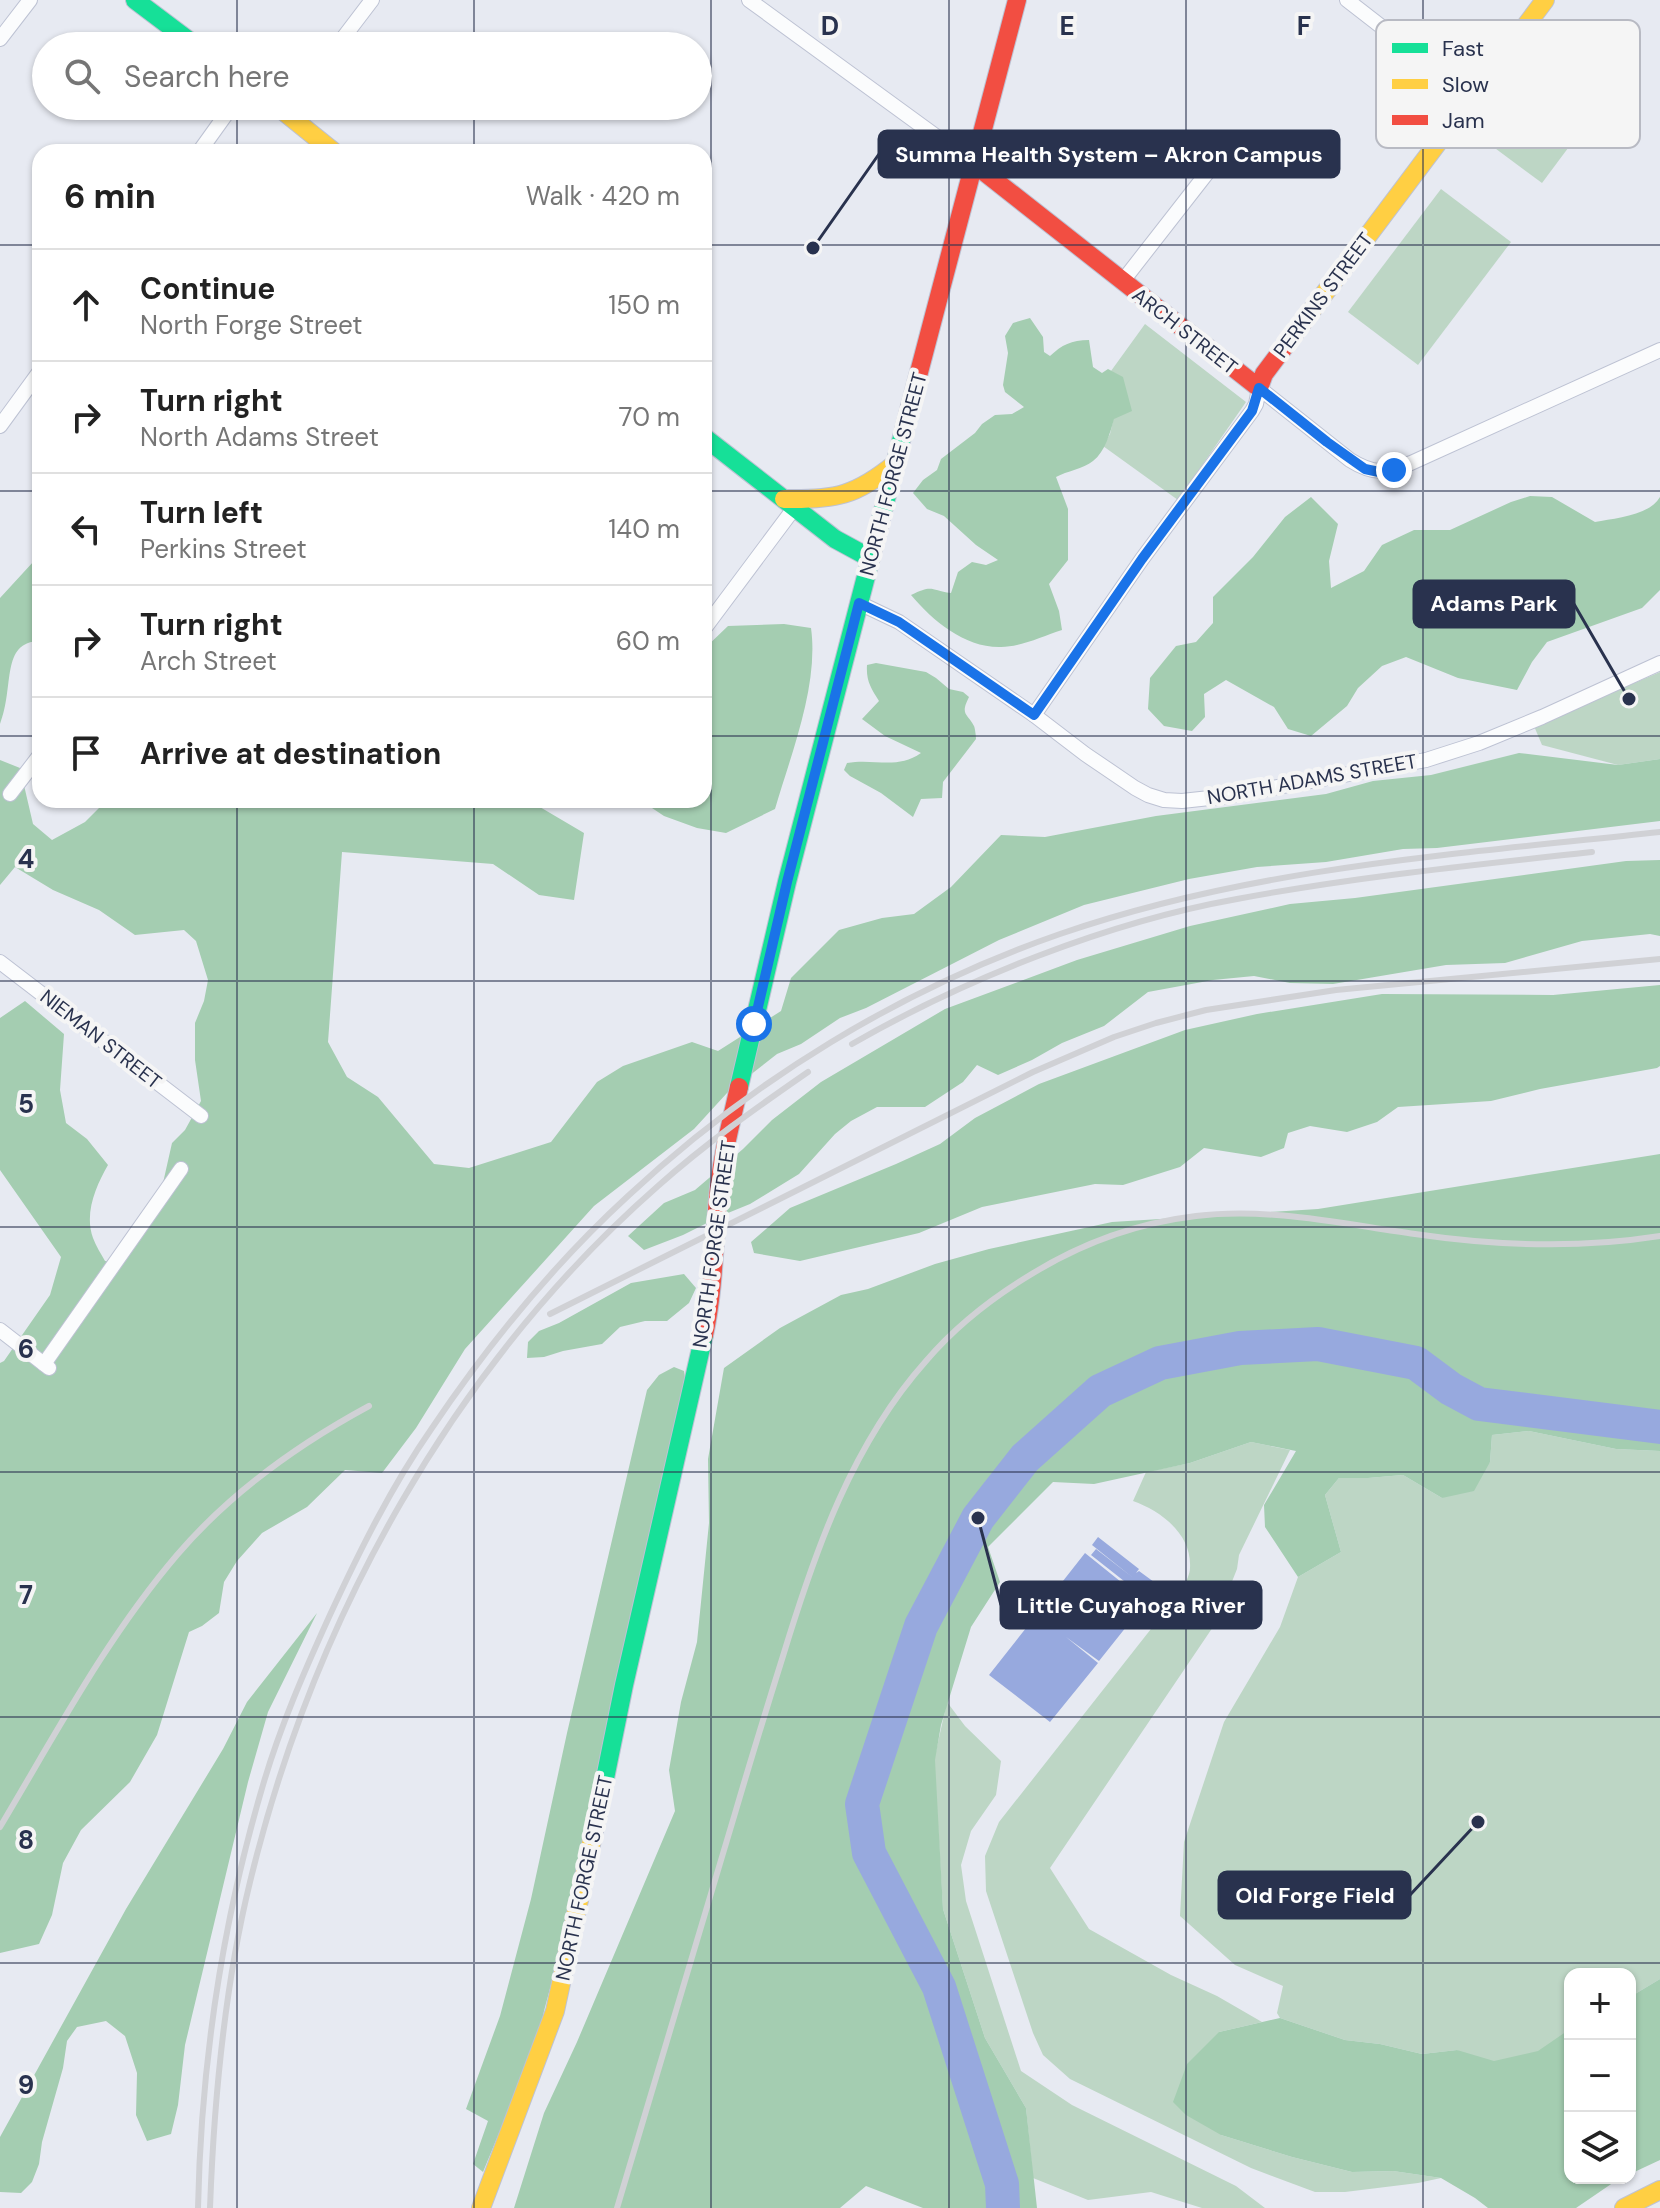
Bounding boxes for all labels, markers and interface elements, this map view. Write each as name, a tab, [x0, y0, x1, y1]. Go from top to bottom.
text: D	[821, 9, 839, 43]
text: E	[1059, 9, 1075, 43]
text: F	[1297, 9, 1311, 43]
legend	[1376, 20, 1640, 148]
search box	[32, 32, 712, 120]
text: Fast	[1442, 34, 1484, 63]
icon: search	[60, 54, 104, 98]
text: Search here	[124, 57, 290, 96]
text: Slow	[1442, 70, 1489, 99]
text: Jam	[1442, 106, 1485, 135]
callout: Summa Health System – Akron Campus	[879, 131, 1339, 177]
text: Summa Health System – Akron Campus	[895, 140, 1323, 169]
text: 6 min	[64, 174, 156, 219]
text: Walk · 420 m	[526, 179, 680, 213]
street label: PERKINS STREET	[1267, 227, 1379, 363]
text: Continue	[140, 269, 275, 308]
street label: ARCH STREET	[1127, 282, 1243, 380]
icon: ahead	[64, 283, 108, 327]
text: 150 m	[608, 288, 680, 322]
text: North Forge Street	[140, 308, 363, 342]
street label: NORTH FORGE STREET	[853, 370, 933, 578]
text: Turn right	[140, 381, 283, 420]
icon: right	[64, 395, 108, 439]
text: 70 m	[619, 400, 680, 434]
text: North Adams Street	[140, 420, 379, 454]
route end	[1376, 452, 1412, 488]
text: Turn left	[140, 493, 263, 532]
icon: left	[64, 507, 108, 551]
text: 140 m	[608, 512, 680, 546]
text: Perkins Street	[140, 532, 307, 566]
callout: Adams Park	[1414, 581, 1574, 627]
text: Adams Park	[1430, 589, 1558, 618]
text: Turn right	[140, 605, 283, 644]
icon: right	[64, 619, 108, 663]
text: 60 m	[616, 624, 680, 658]
text: Arch Street	[140, 644, 277, 678]
icon: arrive	[64, 731, 108, 775]
text: Arrive at destination	[140, 734, 441, 773]
street label: NORTH ADAMS STREET	[1205, 748, 1419, 810]
text: 4	[18, 842, 34, 876]
street label: NIEMAN STREET	[35, 983, 167, 1095]
route start	[736, 1006, 772, 1042]
text: 5	[18, 1087, 34, 1121]
street label: NORTH FORGE STREET	[687, 1139, 741, 1349]
text: 6	[18, 1332, 34, 1366]
text: 7	[19, 1578, 33, 1612]
callout: Little Cuyahoga River	[1001, 1582, 1261, 1628]
text: Little Cuyahoga River	[1017, 1591, 1245, 1620]
street label: NORTH FORGE STREET	[550, 1773, 618, 1983]
text: 8	[18, 1823, 34, 1857]
callout: Old Forge Field	[1219, 1872, 1410, 1918]
text: Old Forge Field	[1235, 1881, 1395, 1910]
map controls	[1564, 1968, 1636, 2184]
button: +	[1564, 1968, 1636, 2040]
button: −	[1564, 2040, 1636, 2112]
text: 9	[18, 2068, 34, 2102]
button: layers	[1564, 2112, 1636, 2184]

